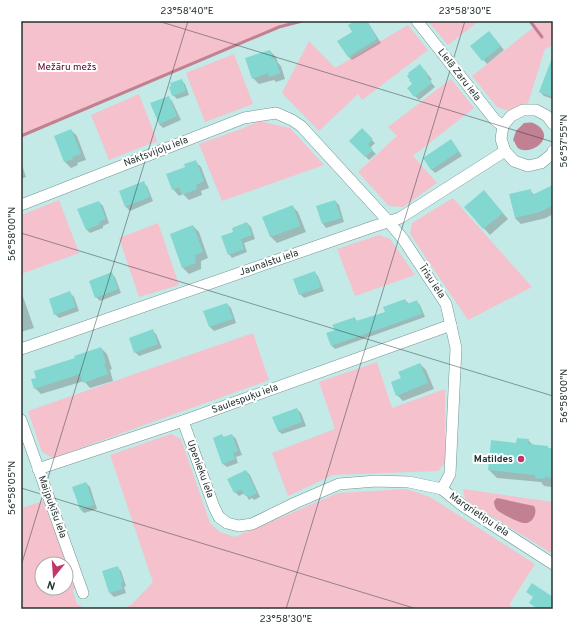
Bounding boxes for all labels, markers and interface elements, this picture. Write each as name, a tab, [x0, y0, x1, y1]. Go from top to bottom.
text: 23°58'40"E	[160, 5, 214, 18]
text: 23°58'30"E	[438, 5, 492, 18]
street label: Lielā Zaru iela	[434, 46, 484, 104]
park label: Mežāru mežs	[37, 61, 97, 74]
text: 56°57'55"N	[558, 114, 571, 168]
street label: Naktsvijoļu iela	[122, 134, 190, 170]
text: 56°58'00"N	[6, 207, 19, 261]
street label: Jaunalstu iela	[238, 247, 300, 279]
street label: Īrisu iela	[416, 262, 448, 301]
text: 56°58'00"N	[558, 369, 571, 423]
street label: Saulespuķu iela	[210, 381, 280, 417]
street label: Upenieku iela	[184, 438, 216, 500]
place label: Matildes	[474, 453, 513, 466]
marker: Matildes	[516, 454, 526, 464]
text: 56°58'05"N	[6, 461, 19, 515]
street label: Maijpuķīšu iela	[35, 474, 69, 540]
street label: Margrietiņu iela	[446, 490, 512, 540]
north arrow	[34, 556, 74, 596]
text: N	[46, 577, 57, 592]
text: 23°58'30"E	[259, 613, 313, 626]

